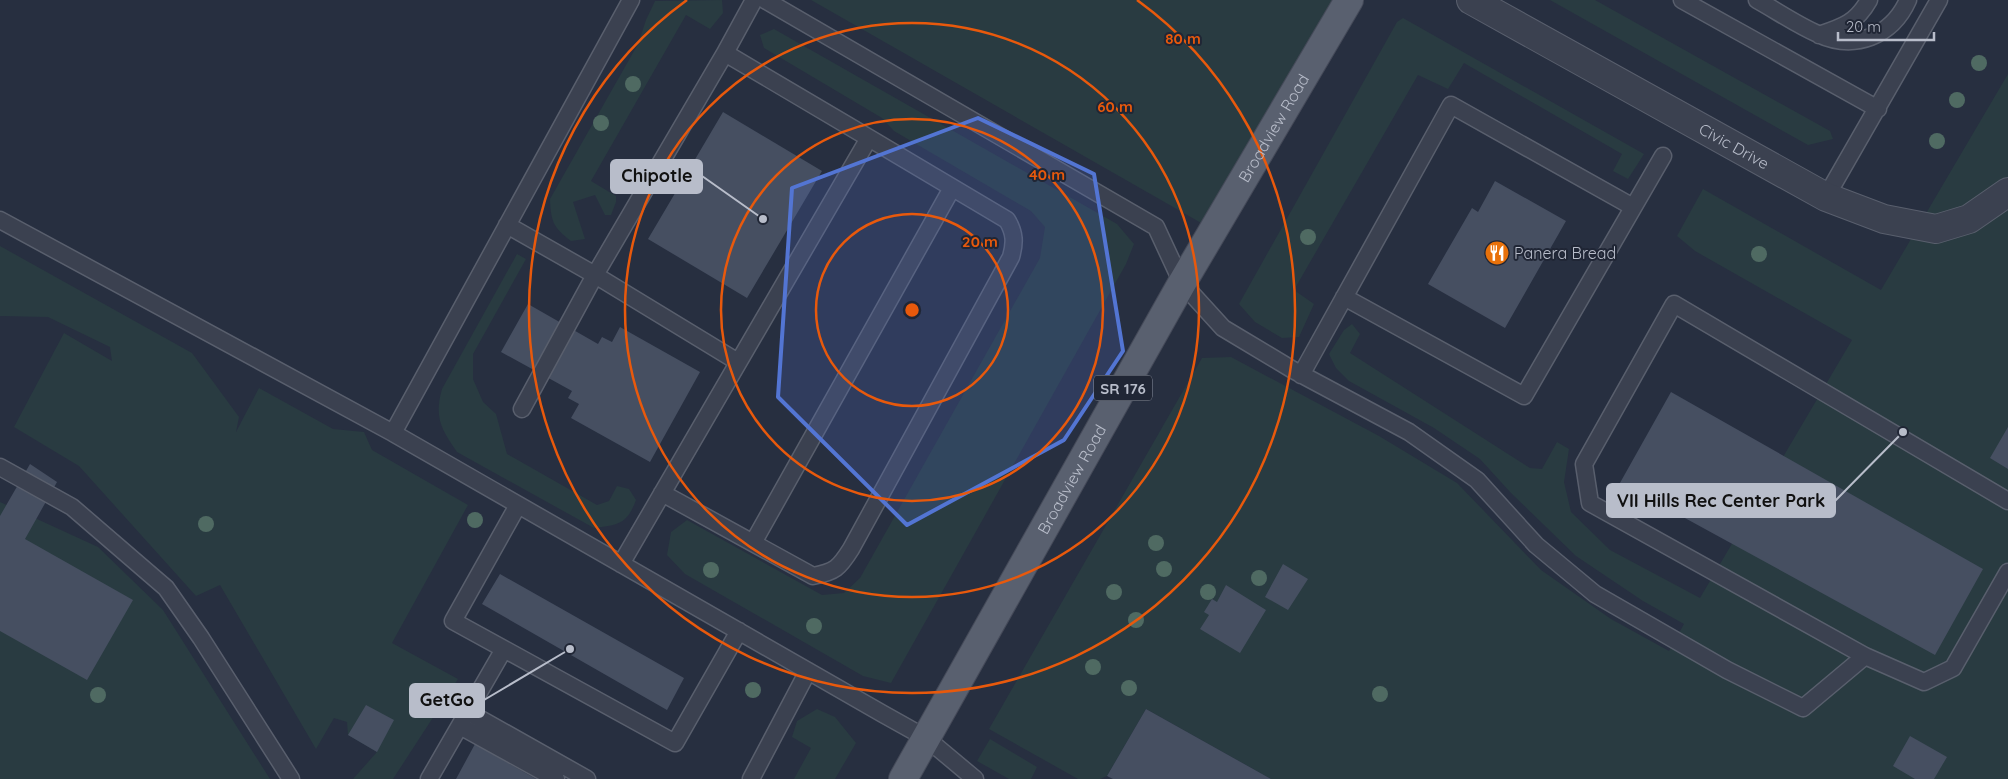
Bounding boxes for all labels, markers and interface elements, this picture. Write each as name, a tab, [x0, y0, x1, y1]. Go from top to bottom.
scale bar	[1838, 10, 1934, 42]
text: 20 m	[1846, 17, 1881, 36]
text: 80 m	[1165, 29, 1201, 48]
street label: Broadview Road	[1234, 70, 1313, 186]
text: 60 m	[1097, 97, 1133, 116]
street label: Civic Drive	[1696, 119, 1773, 173]
callout: Chipotle	[611, 160, 702, 193]
text: Chipotle	[621, 164, 693, 187]
text: 40 m	[1029, 165, 1065, 184]
text: 20 m	[962, 232, 998, 251]
restaurant icon: Panera Bread	[1484, 240, 1510, 266]
place label: Panera Bread	[1514, 243, 1616, 263]
centre of rings	[903, 301, 921, 319]
road number: SR 176	[1094, 376, 1152, 400]
street label: Broadview Road	[1033, 421, 1110, 537]
callout: VII Hills Rec Center Park	[1607, 484, 1835, 517]
text: VII Hills Rec Center Park	[1617, 489, 1825, 512]
callout: GetGo	[410, 684, 484, 717]
text: GetGo	[420, 688, 474, 711]

